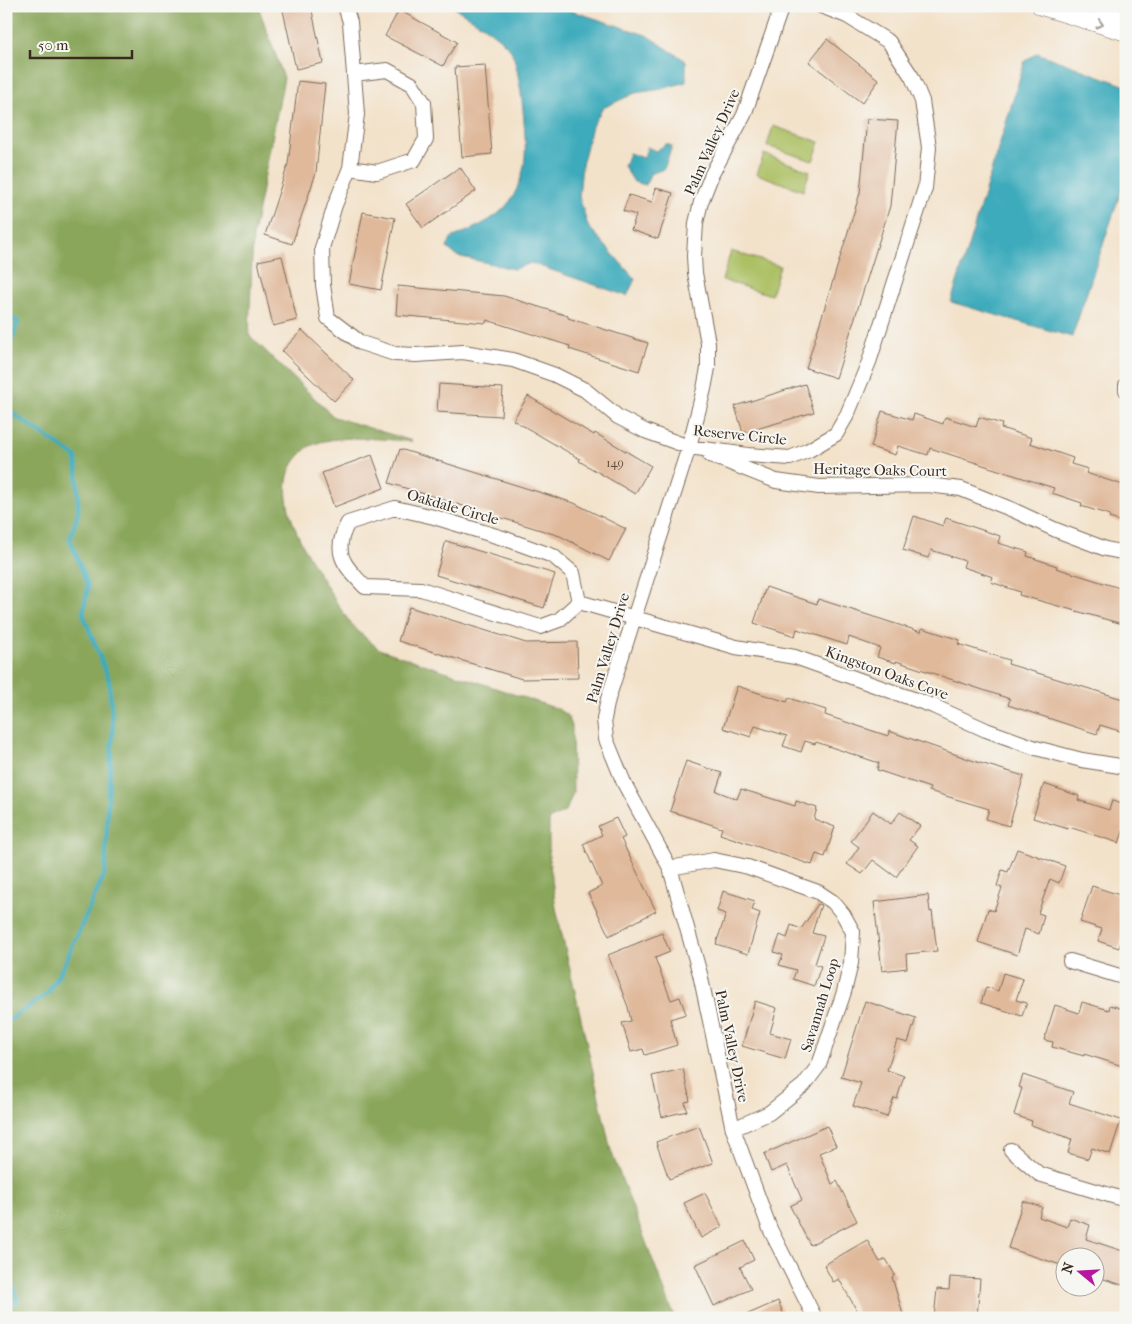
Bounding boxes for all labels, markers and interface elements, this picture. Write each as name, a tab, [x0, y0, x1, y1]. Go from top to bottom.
one-way arrow	[1095, 19, 1104, 29]
scale bar	[30, 28, 132, 60]
text: 50 m	[38, 36, 69, 54]
street label: Palm Valley Drive	[680, 85, 744, 198]
street label: Reserve Circle	[692, 421, 788, 449]
house number: 149	[606, 456, 624, 470]
street label: Heritage Oaks Court	[813, 460, 948, 480]
street label: Oakdale Circle	[405, 485, 502, 529]
street label: Palm Valley Drive	[583, 590, 634, 705]
street label: Kingston Oaks Cove	[823, 642, 952, 704]
street label: Savannah Loop	[797, 956, 843, 1054]
street label: Palm Valley Drive	[711, 988, 753, 1105]
north arrow	[1054, 1246, 1104, 1296]
text: N	[1058, 1260, 1078, 1276]

